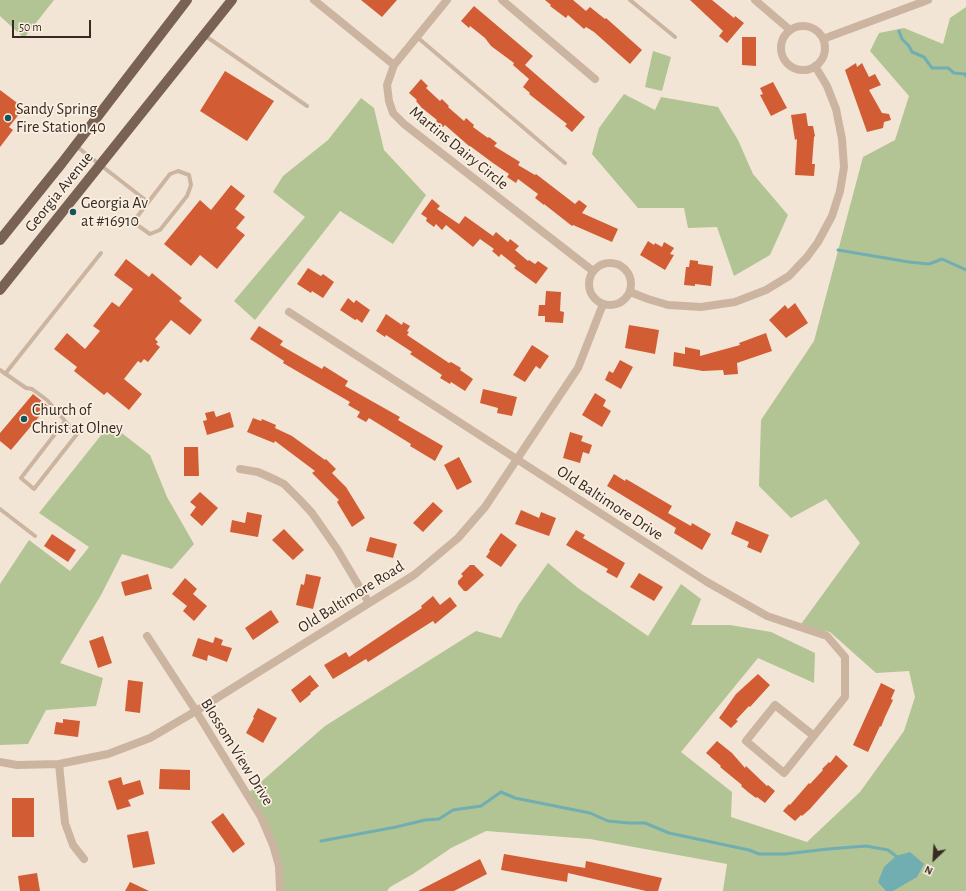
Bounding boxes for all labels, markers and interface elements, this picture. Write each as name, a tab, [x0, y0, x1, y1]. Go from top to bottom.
scale bar	[14, 12, 93, 38]
text: 50 m	[19, 21, 42, 33]
place label: Sandy Spring Fire Station 40	[16, 99, 106, 137]
street label: Martins Dairy Circle	[406, 102, 512, 194]
marker: Sandy Spring Fire Station 40	[3, 113, 13, 123]
street label: Georgia Avenue	[21, 148, 97, 236]
place label: Georgia Av at #16910	[81, 193, 148, 231]
marker: Georgia Av at #16910	[68, 207, 78, 217]
place label: Church of Christ at Olney	[32, 400, 123, 438]
marker: Church of Christ at Olney	[19, 414, 29, 424]
street label: Old Baltimore Drive	[553, 461, 667, 545]
street label: Old Baltimore Road	[294, 557, 408, 637]
street label: Blossom View Drive	[196, 695, 278, 809]
north arrow	[914, 839, 954, 879]
text: N	[923, 864, 935, 877]

